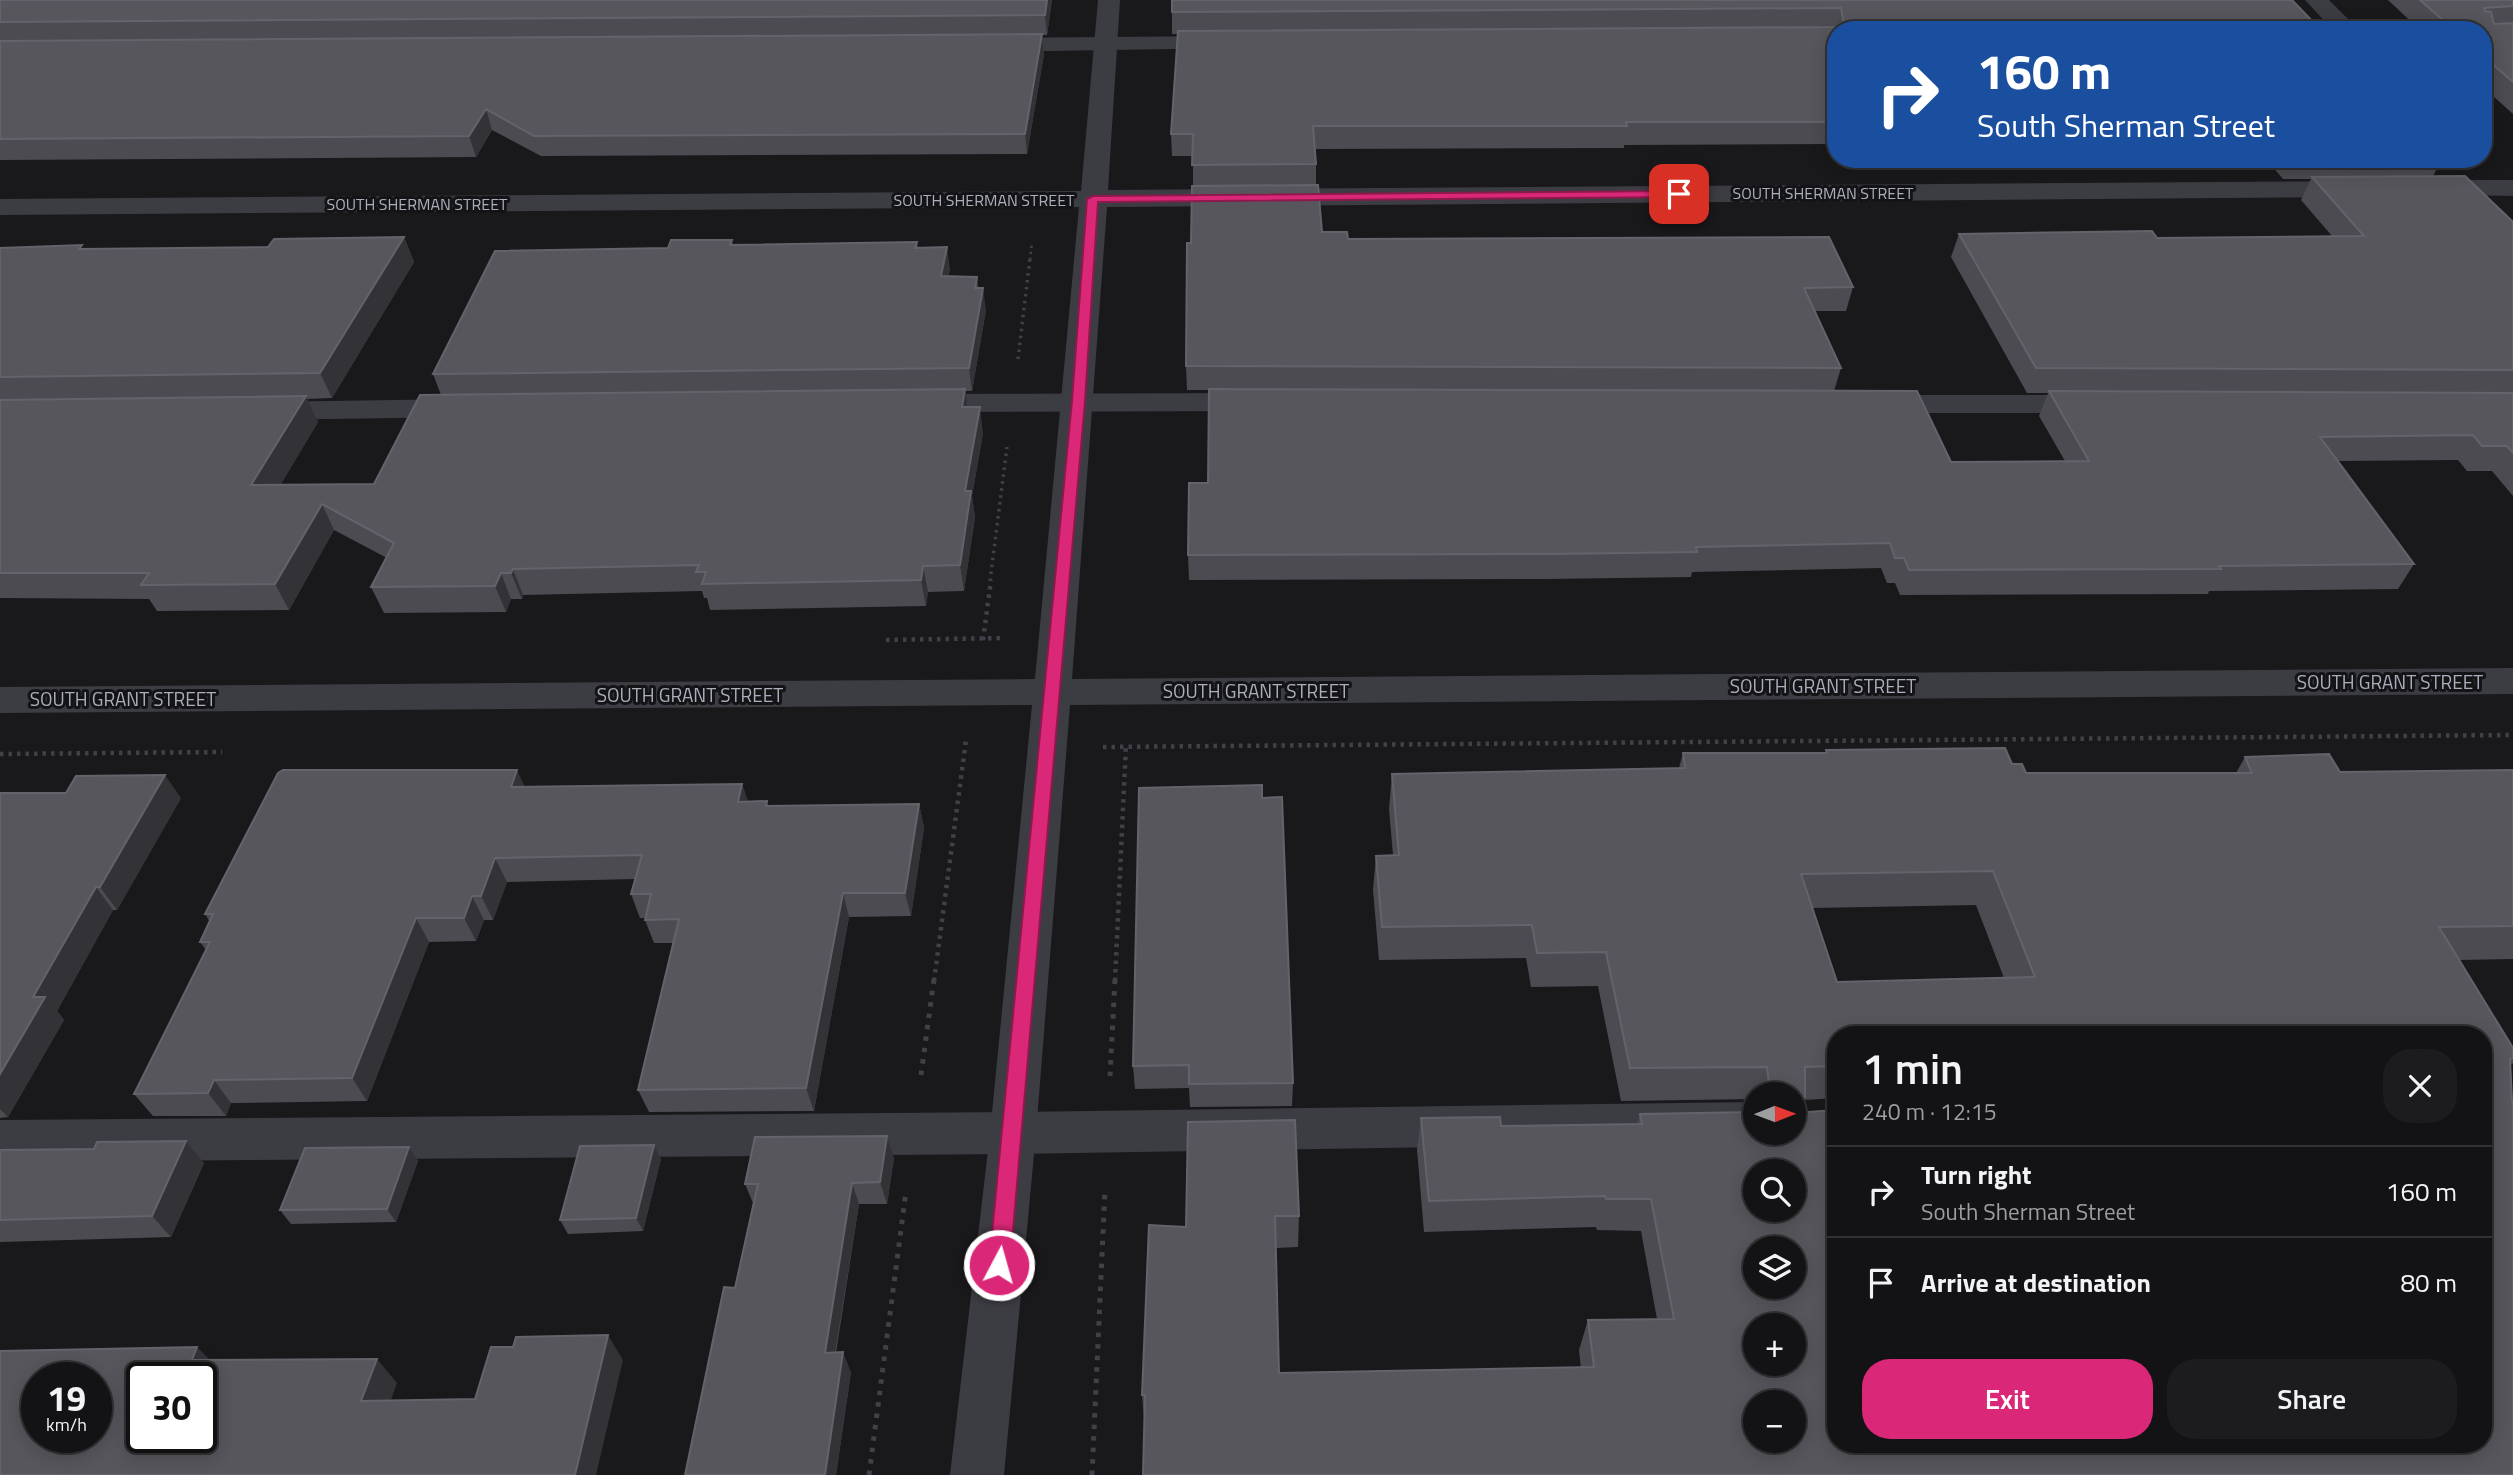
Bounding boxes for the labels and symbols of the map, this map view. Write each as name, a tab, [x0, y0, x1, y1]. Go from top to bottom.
pin	[1649, 164, 1709, 224]
street label: SOUTH SHERMAN STREET	[1733, 181, 1914, 205]
street label: SOUTH SHERMAN STREET	[894, 188, 1075, 212]
street label: SOUTH SHERMAN STREET	[327, 192, 508, 216]
street label: SOUTH GRANT STREET	[2297, 667, 2483, 696]
street label: SOUTH GRANT STREET	[1730, 671, 1916, 700]
street label: SOUTH GRANT STREET	[1163, 676, 1349, 705]
street label: SOUTH GRANT STREET	[597, 680, 783, 709]
street label: SOUTH GRANT STREET	[30, 684, 216, 713]
north arrow	[1743, 1082, 1806, 1144]
position arrow	[962, 1228, 1036, 1302]
speed limit sign: 30	[126, 1362, 217, 1453]

